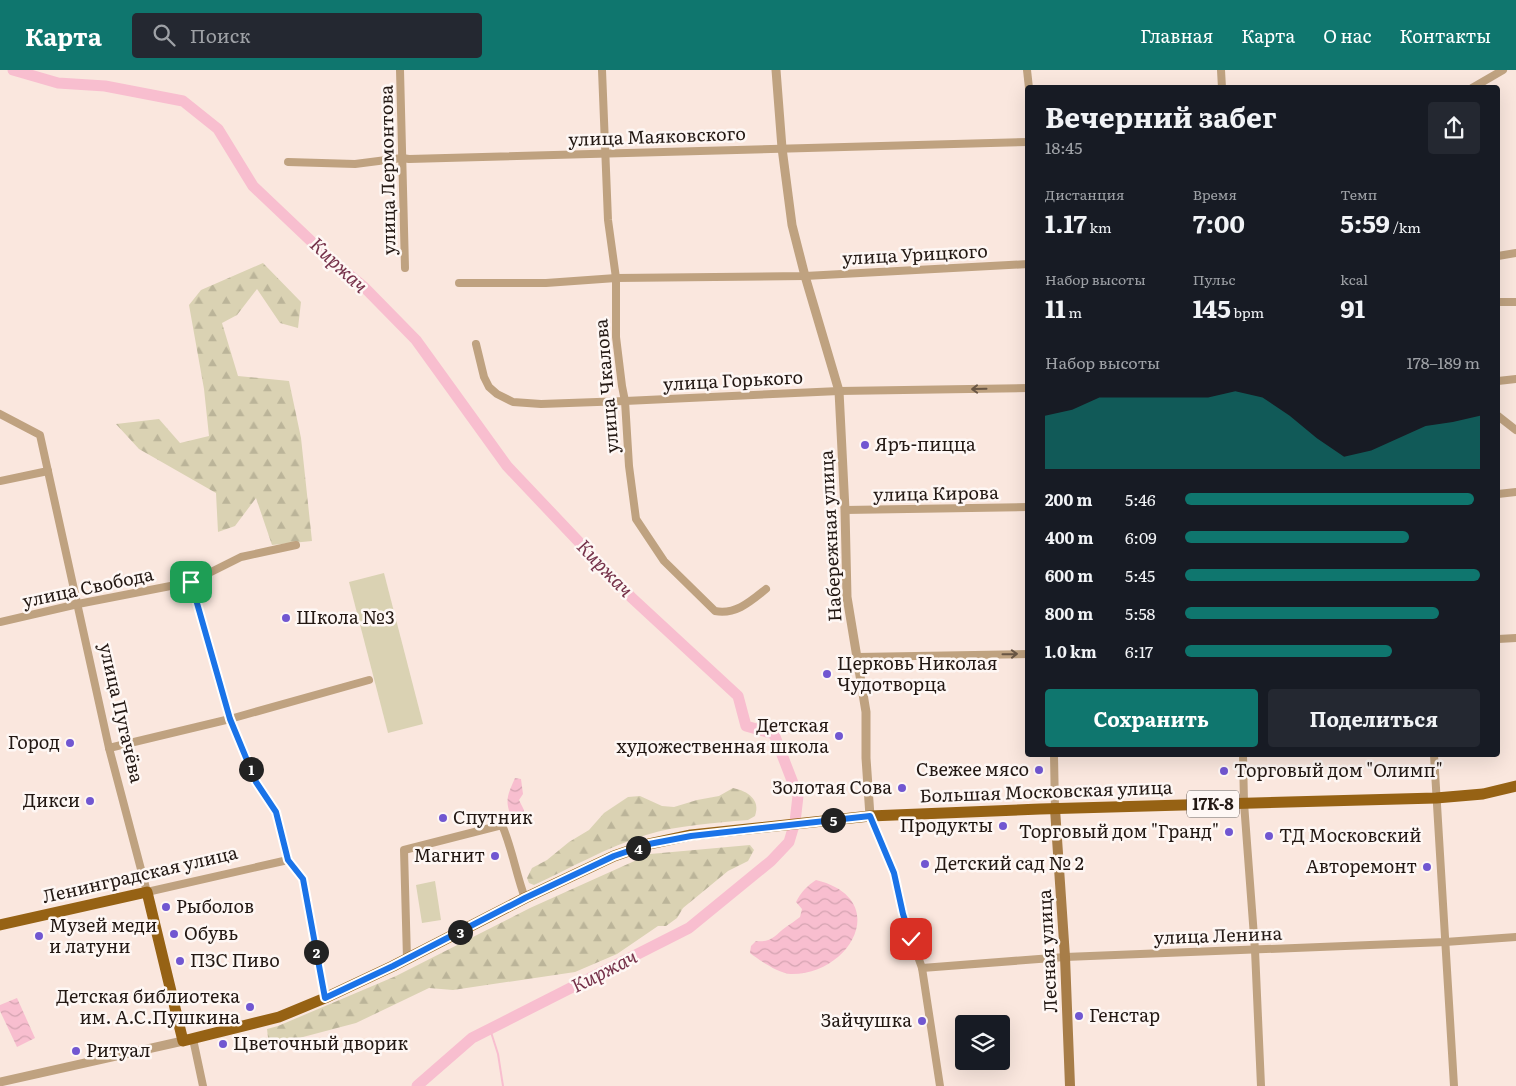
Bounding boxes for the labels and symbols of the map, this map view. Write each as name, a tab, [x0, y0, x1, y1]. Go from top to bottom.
street label: улица Лермонтова	[372, 84, 401, 255]
street label: улица Маяковского	[568, 119, 746, 152]
water label: Киржач	[304, 230, 375, 299]
street label: улица Урицкого	[841, 236, 988, 271]
street label: улица Чкалова	[586, 317, 625, 455]
street label: улица Горького	[662, 362, 804, 397]
one-way arrow	[971, 384, 988, 394]
place label: Яръ-пицца	[875, 430, 976, 457]
marker: Яръ-пицца	[859, 439, 871, 451]
street label: Набережная улица	[812, 449, 847, 623]
street label: улица Кирова	[873, 478, 999, 507]
water label: Киржач	[571, 532, 640, 602]
street label: улица Свобода	[20, 559, 156, 614]
pin	[170, 561, 212, 603]
place label: Школа №3	[296, 603, 395, 630]
marker: Школа №3	[280, 612, 292, 624]
street label: улица Пугачёва	[93, 640, 152, 786]
place label: Церковь Николая Чудотворца	[837, 649, 997, 697]
one-way arrow	[1002, 649, 1018, 659]
marker: Церковь Николая Чудотворца	[821, 668, 833, 680]
place label: Детская художественная школа	[617, 711, 829, 759]
place label: Город	[8, 728, 60, 755]
marker: Детская художественная школа	[833, 730, 845, 742]
marker: Город	[64, 737, 76, 749]
place label: Свежее мясо	[916, 755, 1029, 782]
pin: 1	[238, 756, 264, 782]
place label: Торговый дом "Олимп"	[1234, 756, 1443, 783]
marker: Свежее мясо	[1033, 764, 1045, 776]
marker: Торговый дом "Олимп"	[1218, 765, 1230, 777]
place label: Золотая Сова	[772, 773, 892, 800]
street label: Большая Московская улица	[919, 773, 1173, 808]
marker: Золотая Сова	[896, 782, 908, 794]
place label: Дикси	[23, 786, 80, 813]
road number: 17К-8	[1187, 791, 1239, 818]
marker: Дикси	[84, 795, 96, 807]
place label: Спутник	[453, 803, 533, 830]
pin: 5	[820, 808, 846, 832]
place label: Продукты	[900, 811, 993, 838]
marker: Спутник	[437, 812, 449, 824]
place label: Торговый дом "Гранд"	[1019, 817, 1219, 844]
marker: Продукты	[997, 820, 1009, 832]
place label: ТД Московский	[1279, 821, 1422, 848]
marker: Торговый дом "Гранд"	[1223, 826, 1235, 838]
marker: ТД Московский	[1263, 830, 1275, 842]
pin: 4	[626, 836, 650, 860]
street label: Ленинградская улица	[39, 838, 240, 909]
place label: Магнит	[413, 841, 485, 868]
place label: Детский сад № 2	[935, 849, 1084, 876]
marker: Магнит	[489, 850, 501, 862]
place label: Авторемонт	[1306, 852, 1417, 879]
marker: Детский сад № 2	[919, 858, 931, 870]
marker: Авторемонт	[1421, 861, 1433, 873]
street label: Лесная улица	[1030, 888, 1063, 1014]
place label: Рыболов	[176, 892, 254, 919]
marker: Рыболов	[160, 901, 172, 913]
place label: Музей меди и латуни	[49, 911, 157, 959]
pin	[890, 918, 932, 960]
place label: Обувь	[184, 919, 238, 946]
street label: улица Ленина	[1153, 919, 1283, 950]
pin: 3	[448, 920, 472, 944]
marker: Обувь	[168, 928, 180, 940]
marker: Музей меди и латуни	[33, 930, 45, 942]
pin: 2	[304, 940, 328, 964]
water label: Киржач	[566, 942, 641, 999]
place label: ПЗС Пиво	[190, 946, 280, 973]
marker: ПЗС Пиво	[174, 955, 186, 967]
place label: Детская библиотека им. А.С.Пушкина	[56, 982, 240, 1030]
marker: Детская библиотека им. А.С.Пушкина	[244, 1001, 256, 1013]
place label: Генстар	[1089, 1001, 1160, 1028]
place label: Зайчушка	[821, 1006, 912, 1033]
marker: Генстар	[1073, 1010, 1085, 1022]
marker: Зайчушка	[916, 1015, 928, 1027]
place label: Цветочный дворик	[233, 1029, 409, 1056]
place label: Ритуал	[86, 1036, 150, 1063]
marker: Цветочный дворик	[217, 1038, 229, 1050]
marker: Ритуал	[70, 1045, 82, 1057]

